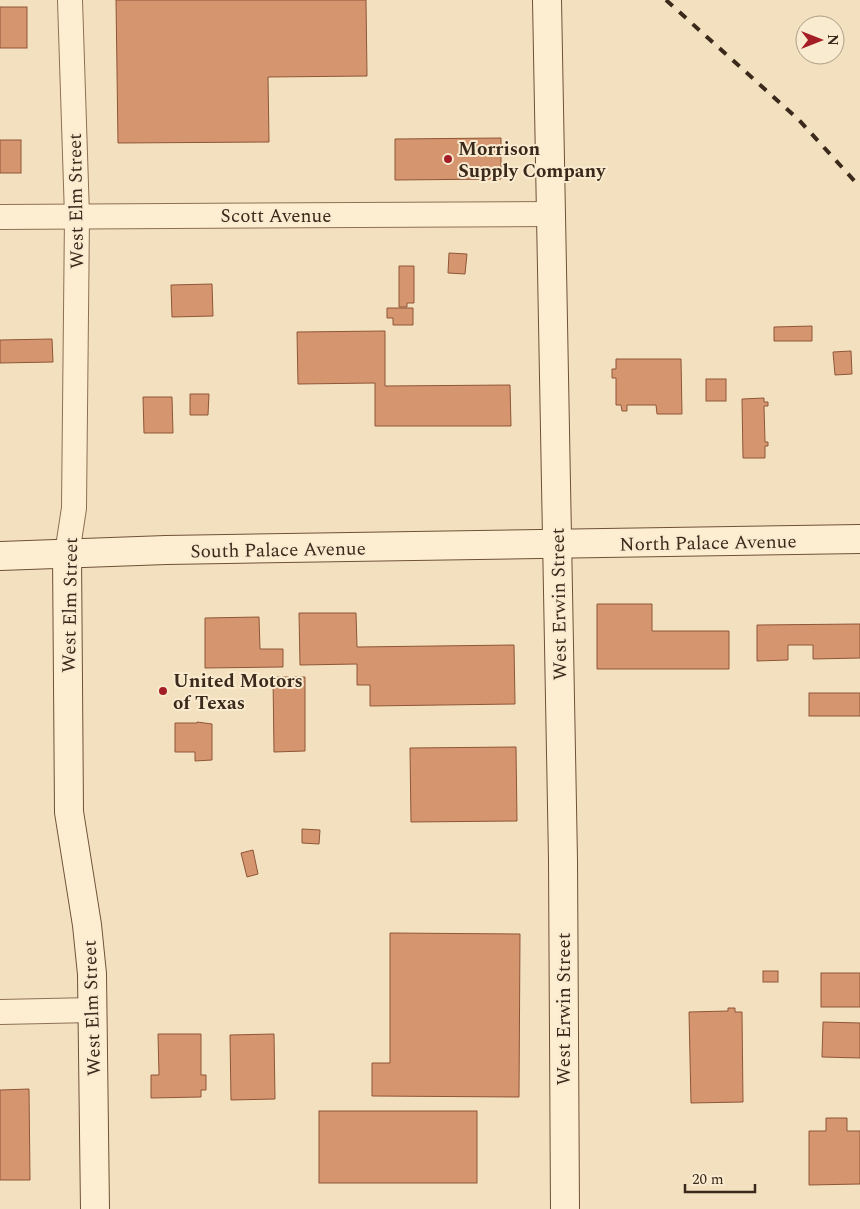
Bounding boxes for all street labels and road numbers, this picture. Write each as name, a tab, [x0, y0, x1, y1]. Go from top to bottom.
street label: West Elm Street	[61, 133, 92, 269]
street label: Scott Avenue	[221, 202, 331, 231]
street label: West Erwin Street	[544, 527, 575, 681]
street label: North Palace Avenue	[619, 527, 797, 560]
street label: South Palace Avenue	[190, 534, 366, 567]
street label: West Elm Street	[55, 537, 86, 673]
street label: West Erwin Street	[550, 932, 579, 1085]
street label: West Elm Street	[76, 939, 109, 1076]

